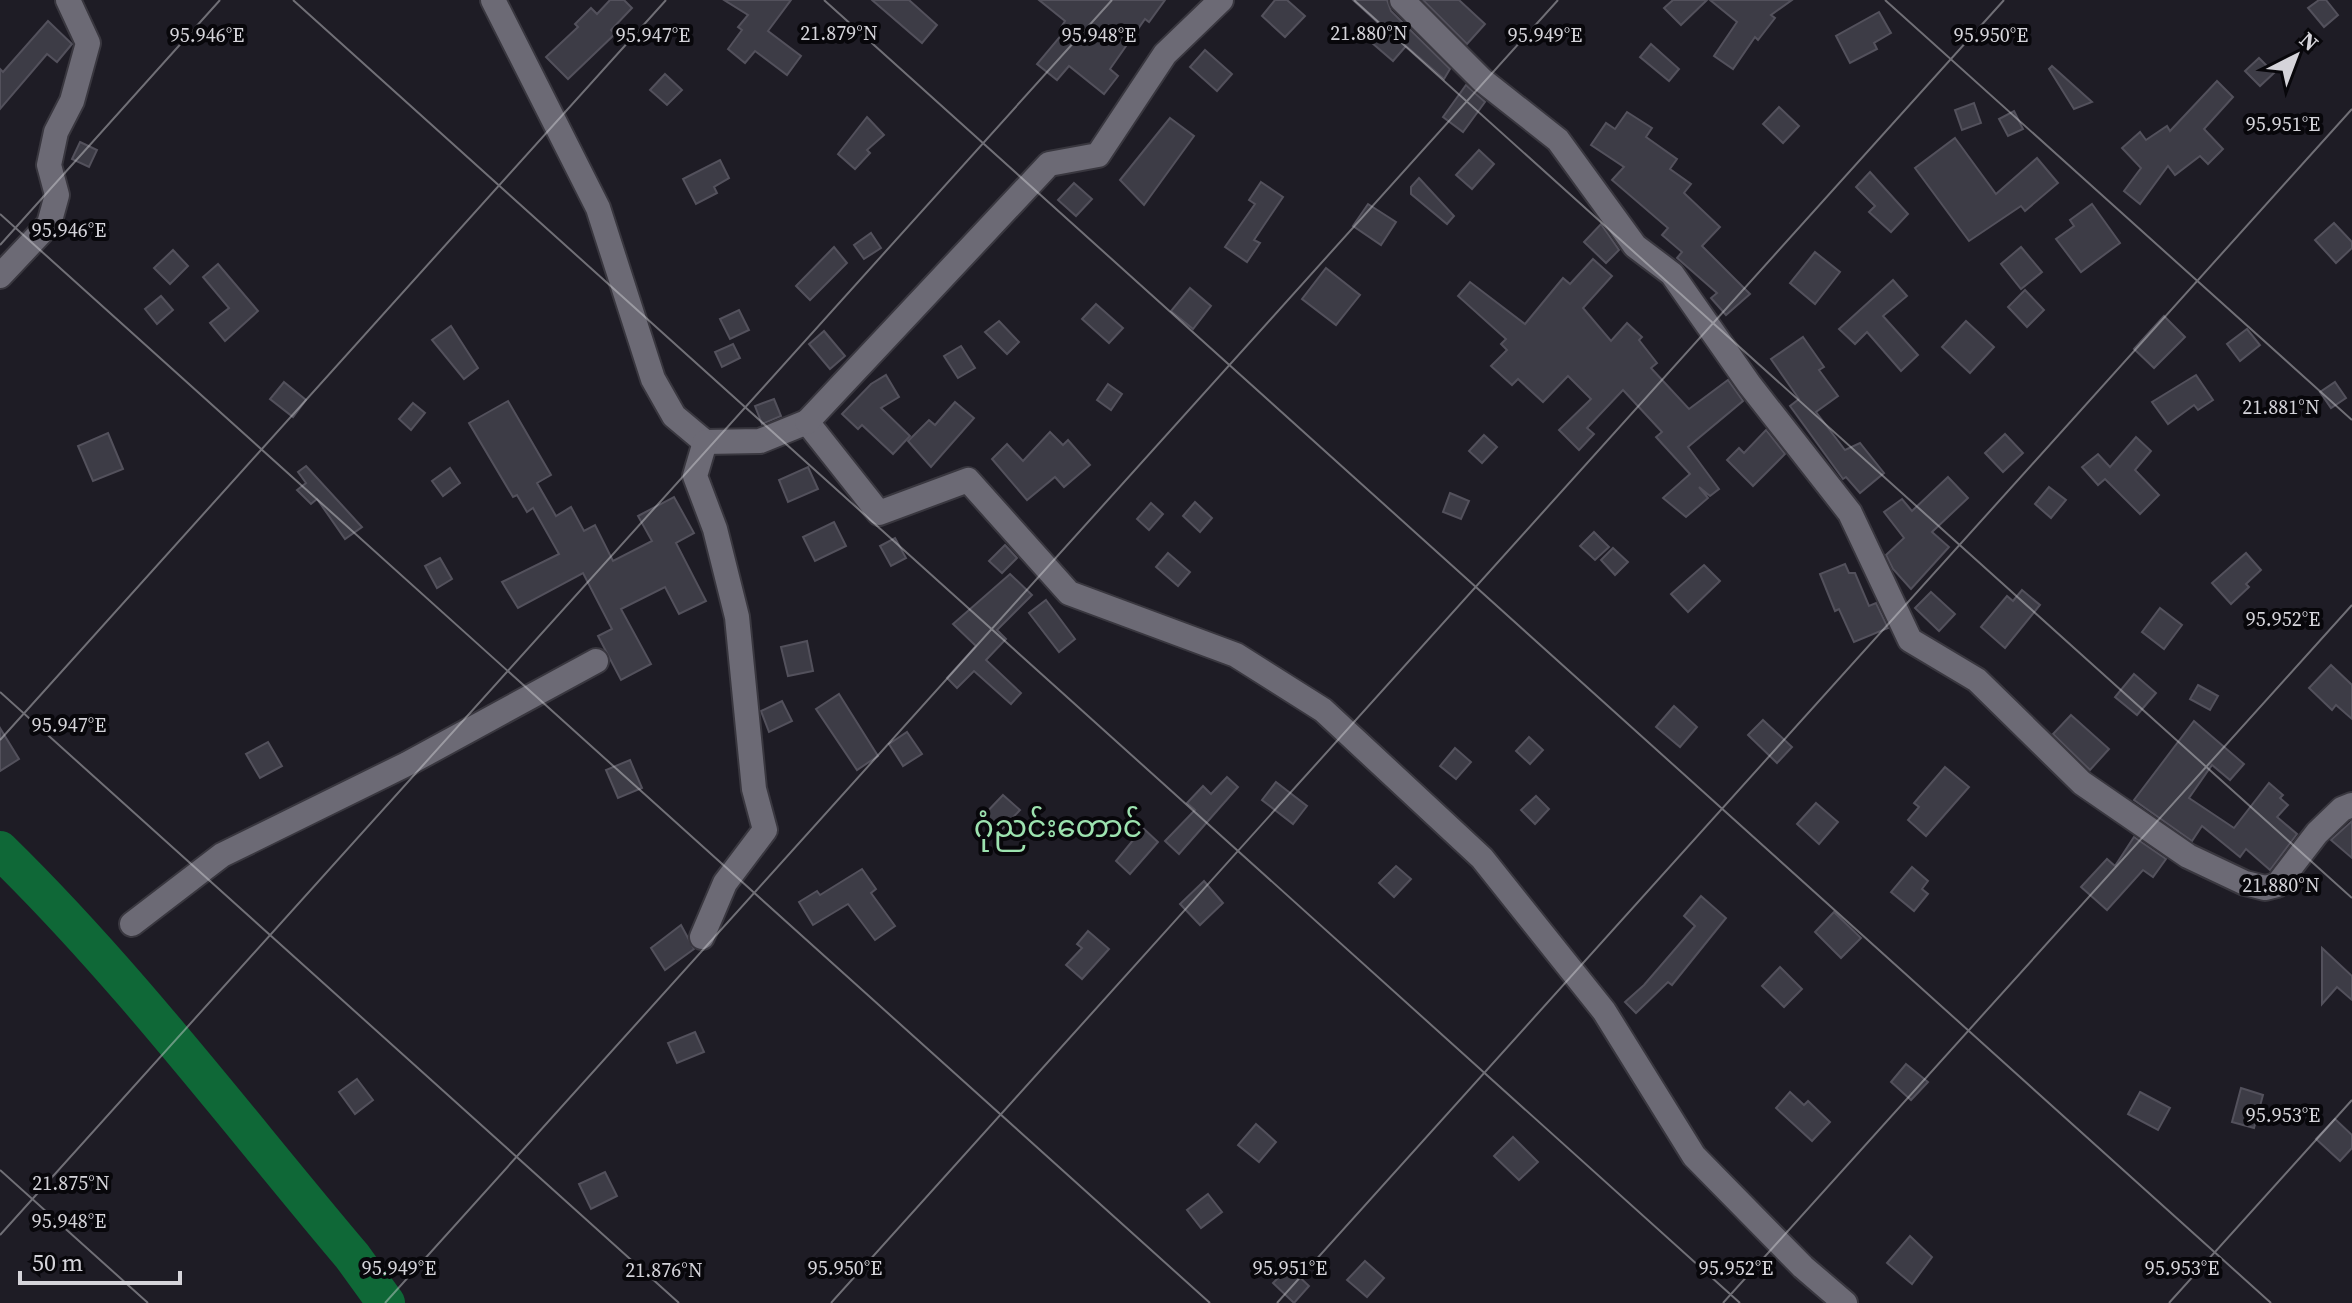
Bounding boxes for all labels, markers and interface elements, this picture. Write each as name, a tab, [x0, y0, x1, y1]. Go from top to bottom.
north arrow	[2256, 16, 2336, 96]
text: 21.879°N	[800, 19, 878, 47]
text: 21.880°N	[1330, 19, 1408, 47]
text: 95.946°E	[170, 21, 244, 49]
text: 95.947°E	[616, 21, 690, 49]
text: 95.948°E	[1062, 21, 1136, 49]
text: 95.949°E	[1508, 21, 1582, 49]
text: 95.950°E	[1954, 21, 2028, 49]
text: N	[2293, 25, 2325, 58]
text: 95.951°E	[2246, 110, 2320, 138]
text: 95.946°E	[32, 216, 106, 244]
text: 21.881°N	[2242, 393, 2320, 421]
text: 95.952°E	[2246, 605, 2320, 633]
text: 95.947°E	[32, 711, 106, 739]
district label: ဂုံညင်းတောင်	[974, 805, 1142, 852]
text: 21.880°N	[2242, 871, 2320, 899]
text: 95.953°E	[2246, 1101, 2320, 1129]
text: 21.875°N	[32, 1169, 110, 1197]
text: 95.948°E	[32, 1207, 106, 1235]
scale bar	[20, 1235, 180, 1285]
text: 50 m	[32, 1246, 83, 1279]
text: 95.949°E	[362, 1254, 436, 1282]
text: 95.950°E	[808, 1254, 882, 1282]
text: 95.951°E	[1253, 1254, 1327, 1282]
text: 95.952°E	[1699, 1254, 1773, 1282]
text: 95.953°E	[2145, 1254, 2219, 1282]
text: 21.876°N	[625, 1256, 703, 1284]

